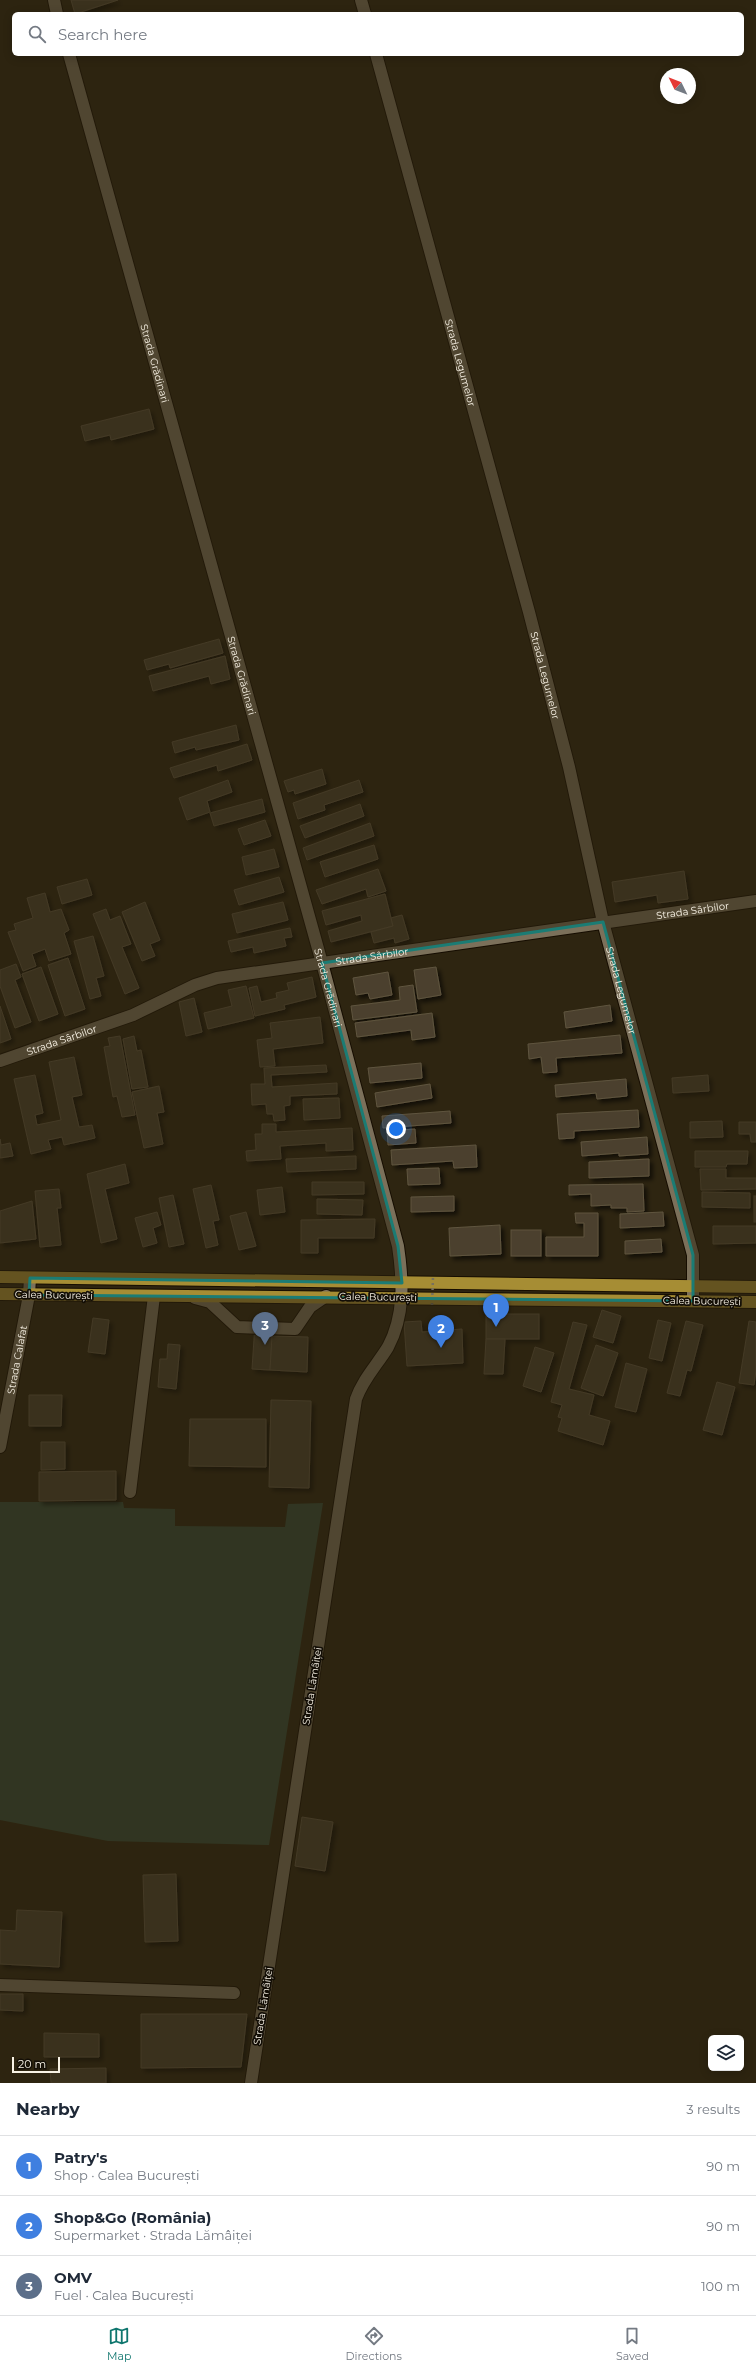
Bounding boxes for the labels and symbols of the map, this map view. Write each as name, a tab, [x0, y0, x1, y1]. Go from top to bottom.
north arrow	[660, 68, 696, 104]
street label: Strada Legumelor	[442, 317, 479, 408]
street label: Strada Grădinari	[138, 322, 172, 404]
street label: Strada Legumelor	[528, 630, 563, 721]
street label: Strada Grădinari	[225, 635, 259, 716]
street label: Strada Sârbilor	[655, 898, 730, 922]
street label: Strada Sârbilor	[334, 944, 409, 968]
street label: Strada Legumelor	[603, 945, 639, 1035]
street label: Strada Grădinari	[312, 947, 345, 1028]
street label: Strada Sârbilor	[25, 1022, 98, 1058]
your location	[386, 1119, 406, 1139]
street label: Calea București	[15, 1288, 93, 1302]
street label: Calea București	[339, 1290, 417, 1304]
pin: 1	[483, 1294, 509, 1327]
street label: Calea București	[663, 1294, 741, 1308]
pin: 3	[252, 1312, 278, 1345]
pin: 2	[428, 1315, 454, 1348]
street label: Strada Calafat	[4, 1324, 30, 1395]
street label: Strada Lămâiței	[299, 1646, 325, 1726]
street label: Strada Lămâiței	[250, 1966, 276, 2046]
scale bar	[12, 2055, 60, 2074]

